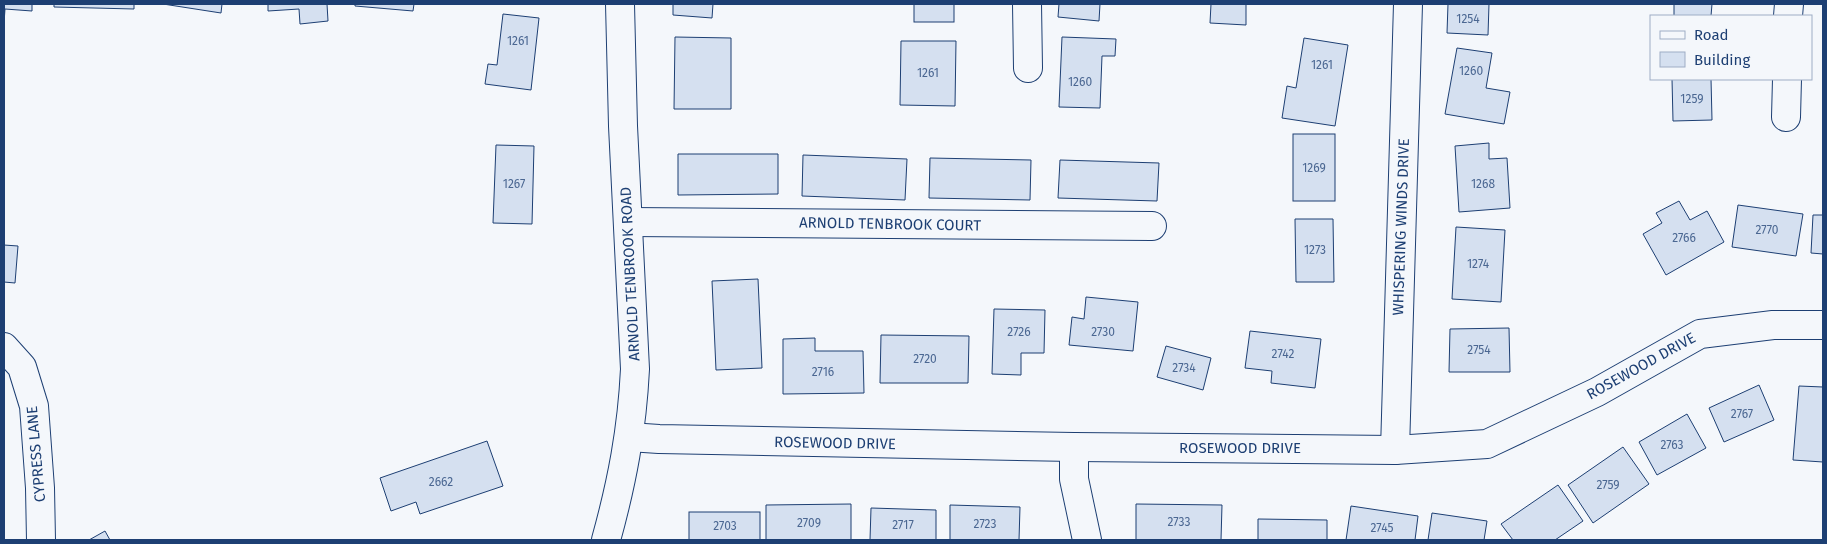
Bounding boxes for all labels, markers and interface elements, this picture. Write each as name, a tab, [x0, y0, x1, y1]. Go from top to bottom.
house number: 1254	[1456, 12, 1480, 26]
legend	[1650, 15, 1812, 80]
text: Road	[1694, 26, 1729, 44]
house number: 1261	[507, 34, 529, 48]
text: Building	[1694, 51, 1750, 69]
house number: 1261	[1311, 58, 1333, 72]
house number: 1260	[1459, 64, 1483, 78]
house number: 1261	[917, 66, 939, 80]
house number: 1260	[1068, 75, 1092, 89]
house number: 1259	[1680, 92, 1704, 106]
street label: WHISPERING WINDS DRIVE	[1389, 138, 1413, 316]
house number: 1269	[1302, 161, 1326, 175]
house number: 1267	[503, 177, 525, 191]
house number: 1268	[1471, 177, 1495, 191]
street label: ARNOLD TENBROOK ROAD	[616, 186, 644, 362]
street label: ARNOLD TENBROOK COURT	[799, 213, 981, 235]
house number: 2770	[1755, 223, 1779, 237]
house number: 2766	[1672, 231, 1696, 245]
house number: 1273	[1304, 243, 1326, 257]
house number: 1274	[1467, 257, 1490, 271]
house number: 2726	[1007, 325, 1031, 339]
house number: 2730	[1091, 325, 1115, 339]
street label: ROSEWOOD DRIVE	[1583, 329, 1699, 403]
house number: 2754	[1467, 343, 1491, 357]
house number: 2742	[1272, 347, 1294, 361]
house number: 2720	[913, 352, 937, 366]
house number: 2734	[1172, 361, 1196, 375]
house number: 2716	[812, 365, 834, 379]
street label: CYPRESS LANE	[23, 405, 49, 503]
house number: 2767	[1731, 407, 1753, 421]
street label: ROSEWOOD DRIVE	[774, 433, 896, 453]
house number: 2763	[1660, 438, 1684, 452]
street label: ROSEWOOD DRIVE	[1179, 439, 1301, 457]
house number: 2662	[429, 475, 453, 489]
house number: 2759	[1596, 478, 1620, 492]
house number: 2733	[1167, 515, 1191, 529]
house number: 2709	[797, 516, 821, 530]
house number: 2723	[974, 517, 996, 531]
house number: 2717	[892, 518, 914, 532]
house number: 2703	[713, 519, 737, 533]
house number: 2745	[1371, 521, 1393, 535]

